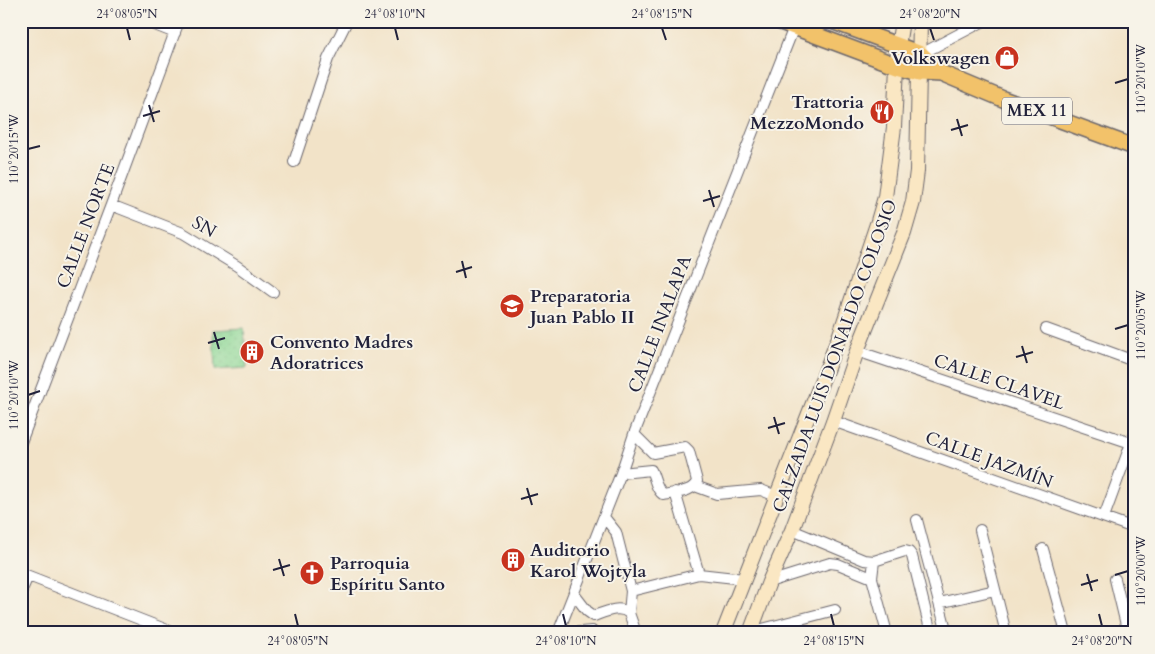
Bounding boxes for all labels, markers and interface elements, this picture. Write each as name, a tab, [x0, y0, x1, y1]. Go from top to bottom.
text: 24°08'05"N	[97, 6, 158, 22]
text: 24°08'10"N	[365, 6, 426, 22]
text: 24°08'15"N	[632, 6, 693, 22]
text: 24°08'20"N	[900, 6, 961, 22]
text: 110°20'10"W	[1133, 43, 1149, 114]
shop icon: Volkswagen	[994, 45, 1020, 71]
place label: Volkswagen	[891, 46, 990, 71]
place label: Trattoria MezzoMondo	[750, 90, 864, 136]
road number: MEX 11	[1002, 98, 1072, 124]
restaurant icon: Trattoria MezzoMondo	[869, 99, 895, 125]
text: 110°20'15"W	[6, 113, 22, 184]
street label: CALLE NORTE	[51, 160, 121, 292]
street label: CALZADA LUIS DONALDO COLOSIO	[767, 196, 903, 516]
street label: SN	[187, 210, 221, 244]
street label: CALLE INALAPA	[622, 251, 698, 397]
place label: Preparatoria Juan Pablo II	[527, 284, 635, 330]
text: 110°20'05"W	[1133, 289, 1149, 360]
school or university icon: Preparatoria Juan Pablo II	[499, 293, 525, 319]
place label: Convento Madres Adoratrices	[270, 330, 413, 376]
building icon: Convento Madres Adoratrices	[239, 339, 265, 365]
street label: CALLE CLAVEL	[930, 348, 1068, 416]
text: 110°20'10"W	[6, 359, 22, 430]
street label: CALLE JAZMÍN	[922, 425, 1057, 495]
text: 110°20'00"W	[1133, 535, 1149, 606]
place label: Auditorio Karol Wojtyla	[530, 538, 646, 584]
building icon: Auditorio Karol Wojtyla	[500, 547, 526, 573]
place label: Parroquia Espíritu Santo	[330, 551, 445, 597]
church icon: Parroquia Espíritu Santo	[299, 560, 325, 586]
text: 24°08'05"N	[268, 633, 329, 649]
text: 24°08'10"N	[536, 633, 597, 649]
text: 24°08'15"N	[804, 633, 865, 649]
text: 24°08'20"N	[1072, 633, 1133, 649]

